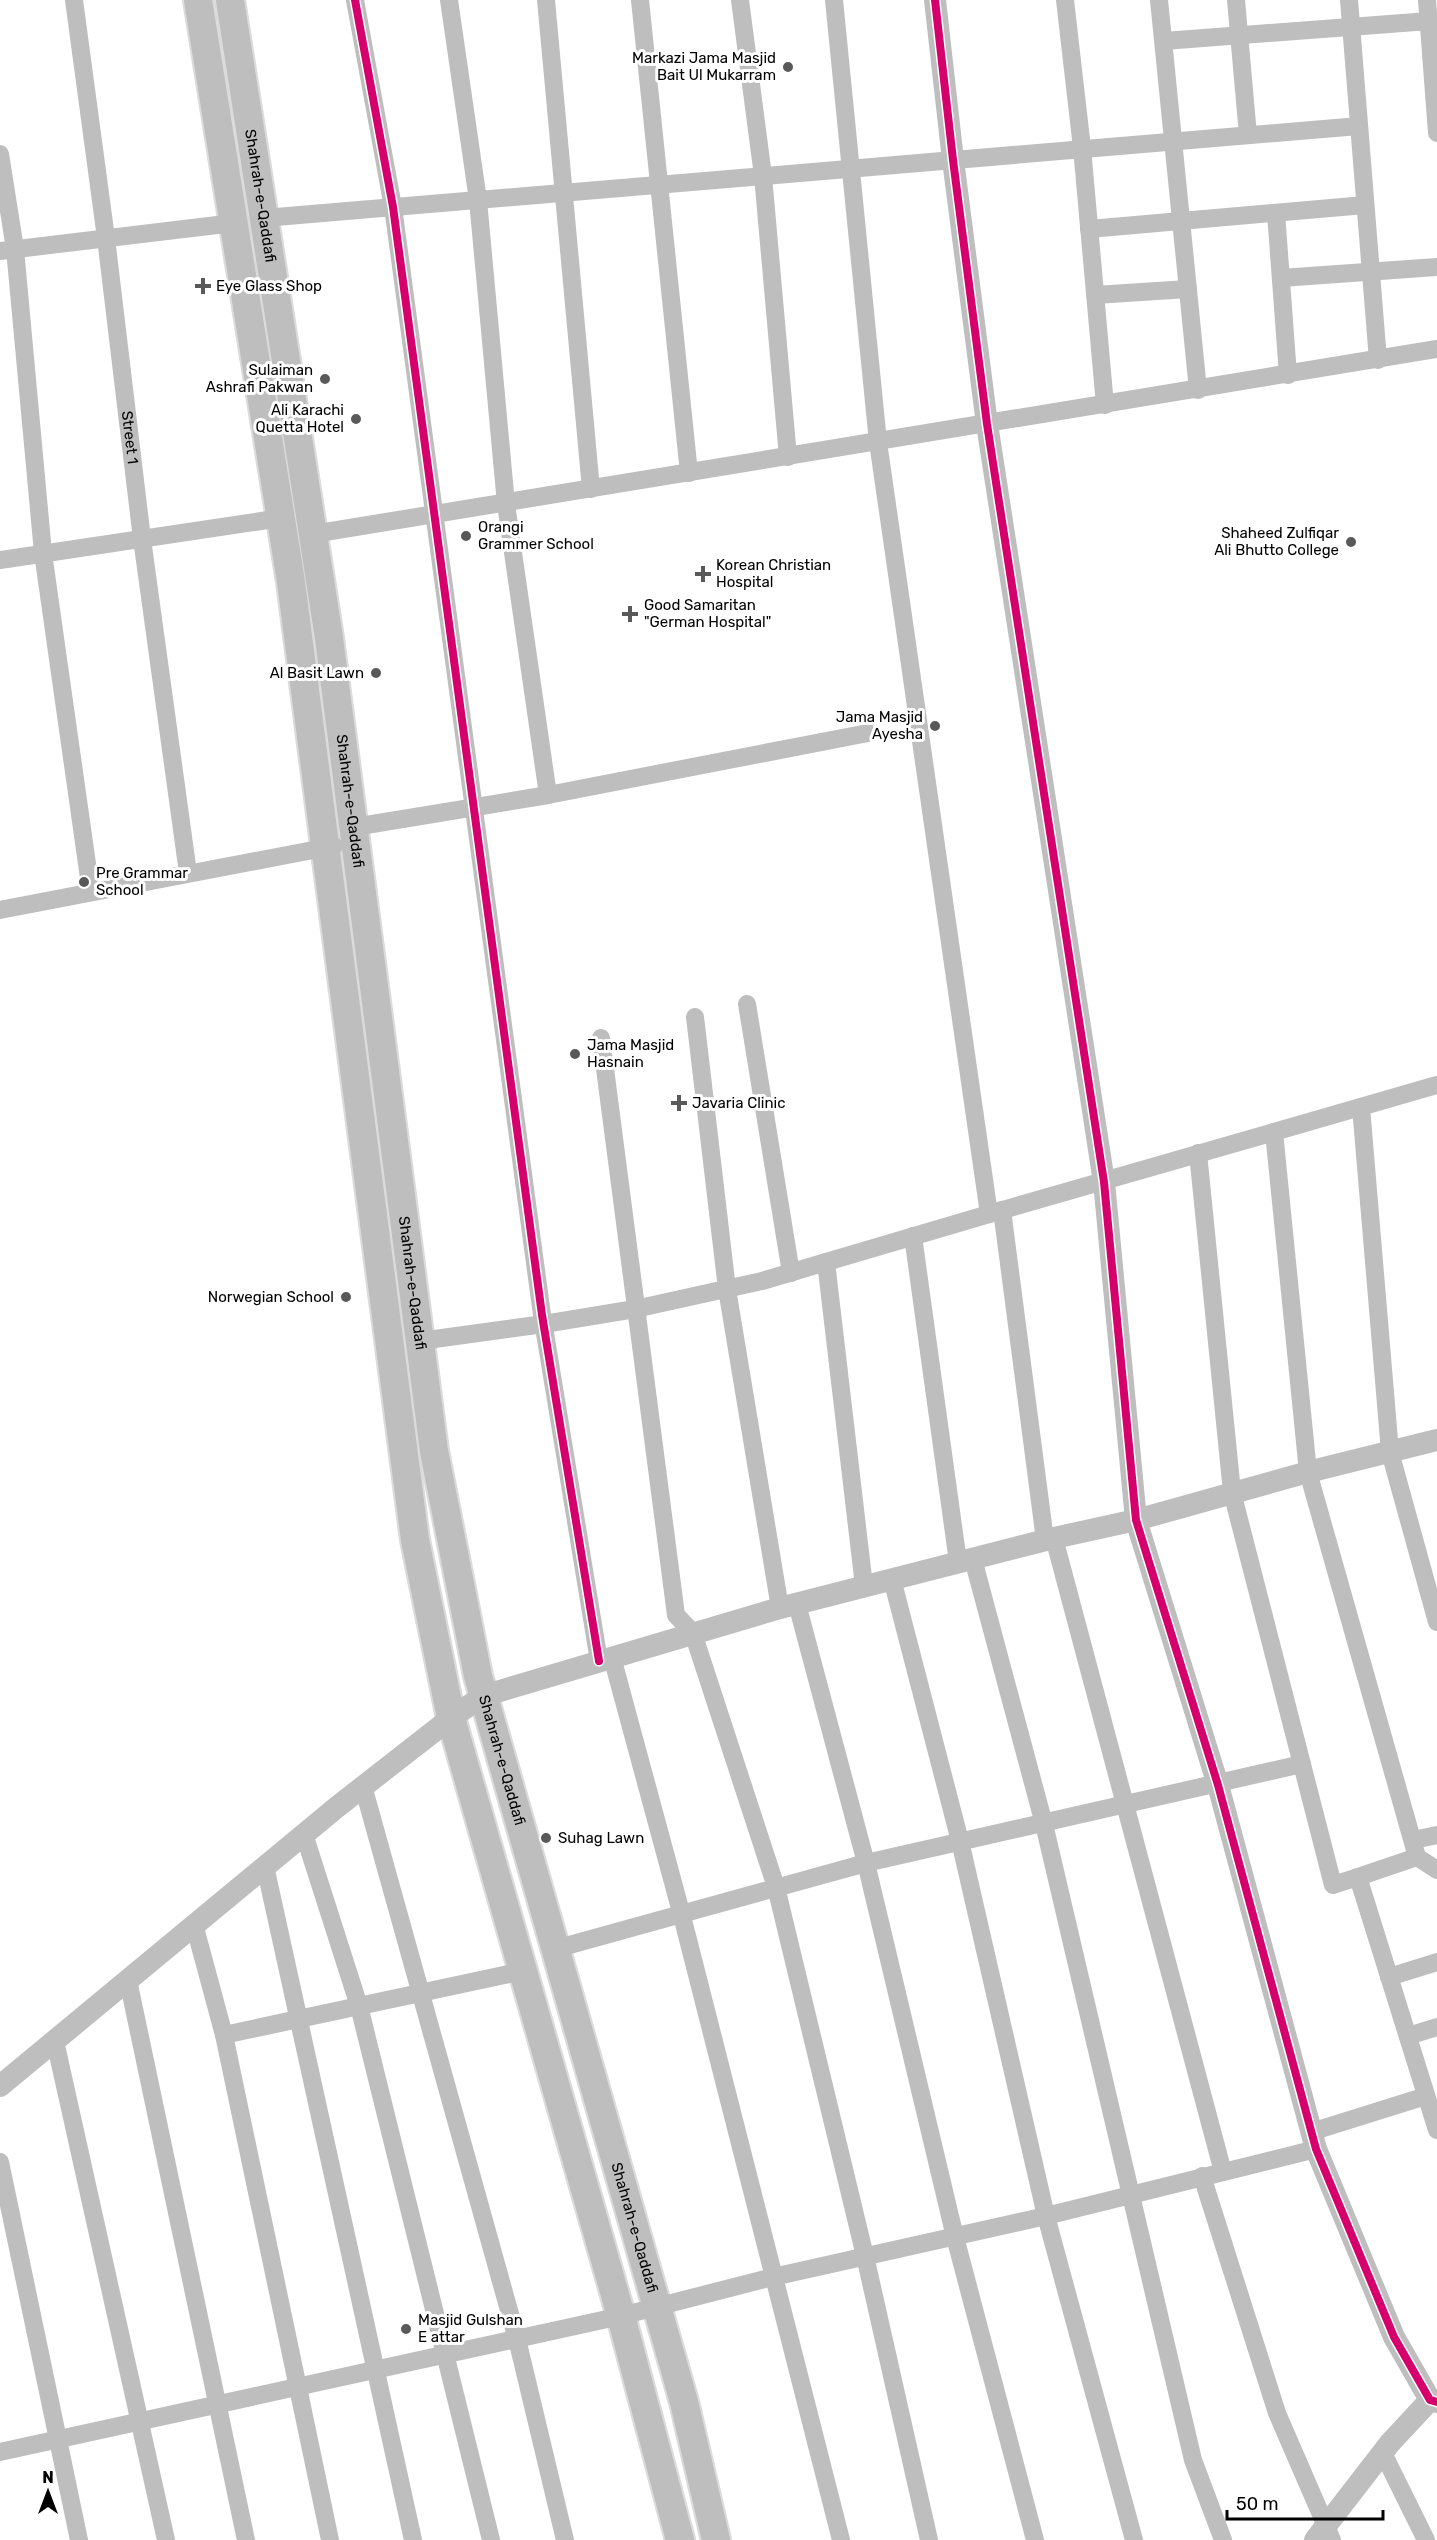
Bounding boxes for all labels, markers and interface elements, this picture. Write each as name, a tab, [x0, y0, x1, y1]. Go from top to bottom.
place label: Markazi Jama Masjid Bait Ul Mukarram	[632, 49, 776, 84]
marker: Markazi Jama Masjid Bait Ul Mukarram	[781, 60, 795, 74]
street label: Shahrah-e-Qaddafi	[241, 128, 280, 264]
marker: Eye Glass Shop	[194, 277, 212, 295]
place label: Eye Glass Shop	[216, 277, 322, 295]
place label: Sulaiman Ashrafi Pakwan	[206, 361, 313, 396]
marker: Sulaiman Ashrafi Pakwan	[318, 372, 332, 386]
place label: Ali Karachi Quetta Hotel	[256, 401, 344, 436]
street label: Street 1	[118, 410, 142, 465]
marker: Ali Karachi Quetta Hotel	[349, 412, 363, 426]
place label: Orangi Grammer School	[478, 518, 594, 553]
place label: Shaheed Zulfiqar Ali Bhutto College	[1214, 524, 1339, 559]
marker: Orangi Grammer School	[459, 529, 473, 543]
marker: Shaheed Zulfiqar Ali Bhutto College	[1344, 535, 1358, 549]
place label: Korean Christian Hospital	[716, 556, 831, 591]
marker: Korean Christian Hospital	[694, 565, 712, 583]
place label: Good Samaritan "German Hospital"	[644, 596, 771, 631]
marker: Good Samaritan "German Hospital"	[621, 605, 639, 623]
place label: Al Basit Lawn	[270, 664, 364, 682]
marker: Al Basit Lawn	[369, 666, 383, 680]
place label: Jama Masjid Ayesha	[836, 708, 923, 743]
marker: Jama Masjid Ayesha	[928, 719, 942, 733]
street label: Shahrah-e-Qaddafi	[333, 733, 368, 869]
place label: Pre Grammar School	[96, 864, 188, 899]
marker: Pre Grammar School	[77, 875, 91, 889]
place label: Jama Masjid Hasnain	[587, 1036, 674, 1071]
marker: Jama Masjid Hasnain	[568, 1047, 582, 1061]
marker: Javaria Clinic	[670, 1094, 688, 1112]
place label: Javaria Clinic	[692, 1094, 785, 1112]
street label: Shahrah-e-Qaddafi	[395, 1215, 430, 1351]
place label: Norwegian School	[208, 1288, 334, 1306]
marker: Norwegian School	[339, 1290, 353, 1304]
street label: Shahrah-e-Qaddafi	[475, 1693, 529, 1827]
place label: Suhag Lawn	[558, 1829, 644, 1847]
marker: Suhag Lawn	[539, 1831, 553, 1845]
street label: Shahrah-e-Qaddafi	[607, 2160, 662, 2295]
place label: Masjid Gulshan E attar	[418, 2311, 523, 2346]
marker: Masjid Gulshan E attar	[399, 2322, 413, 2336]
north arrow	[18, 2462, 78, 2522]
text: N	[42, 2468, 54, 2487]
scale bar	[1227, 2483, 1383, 2521]
text: 50 m	[1236, 2493, 1279, 2515]

